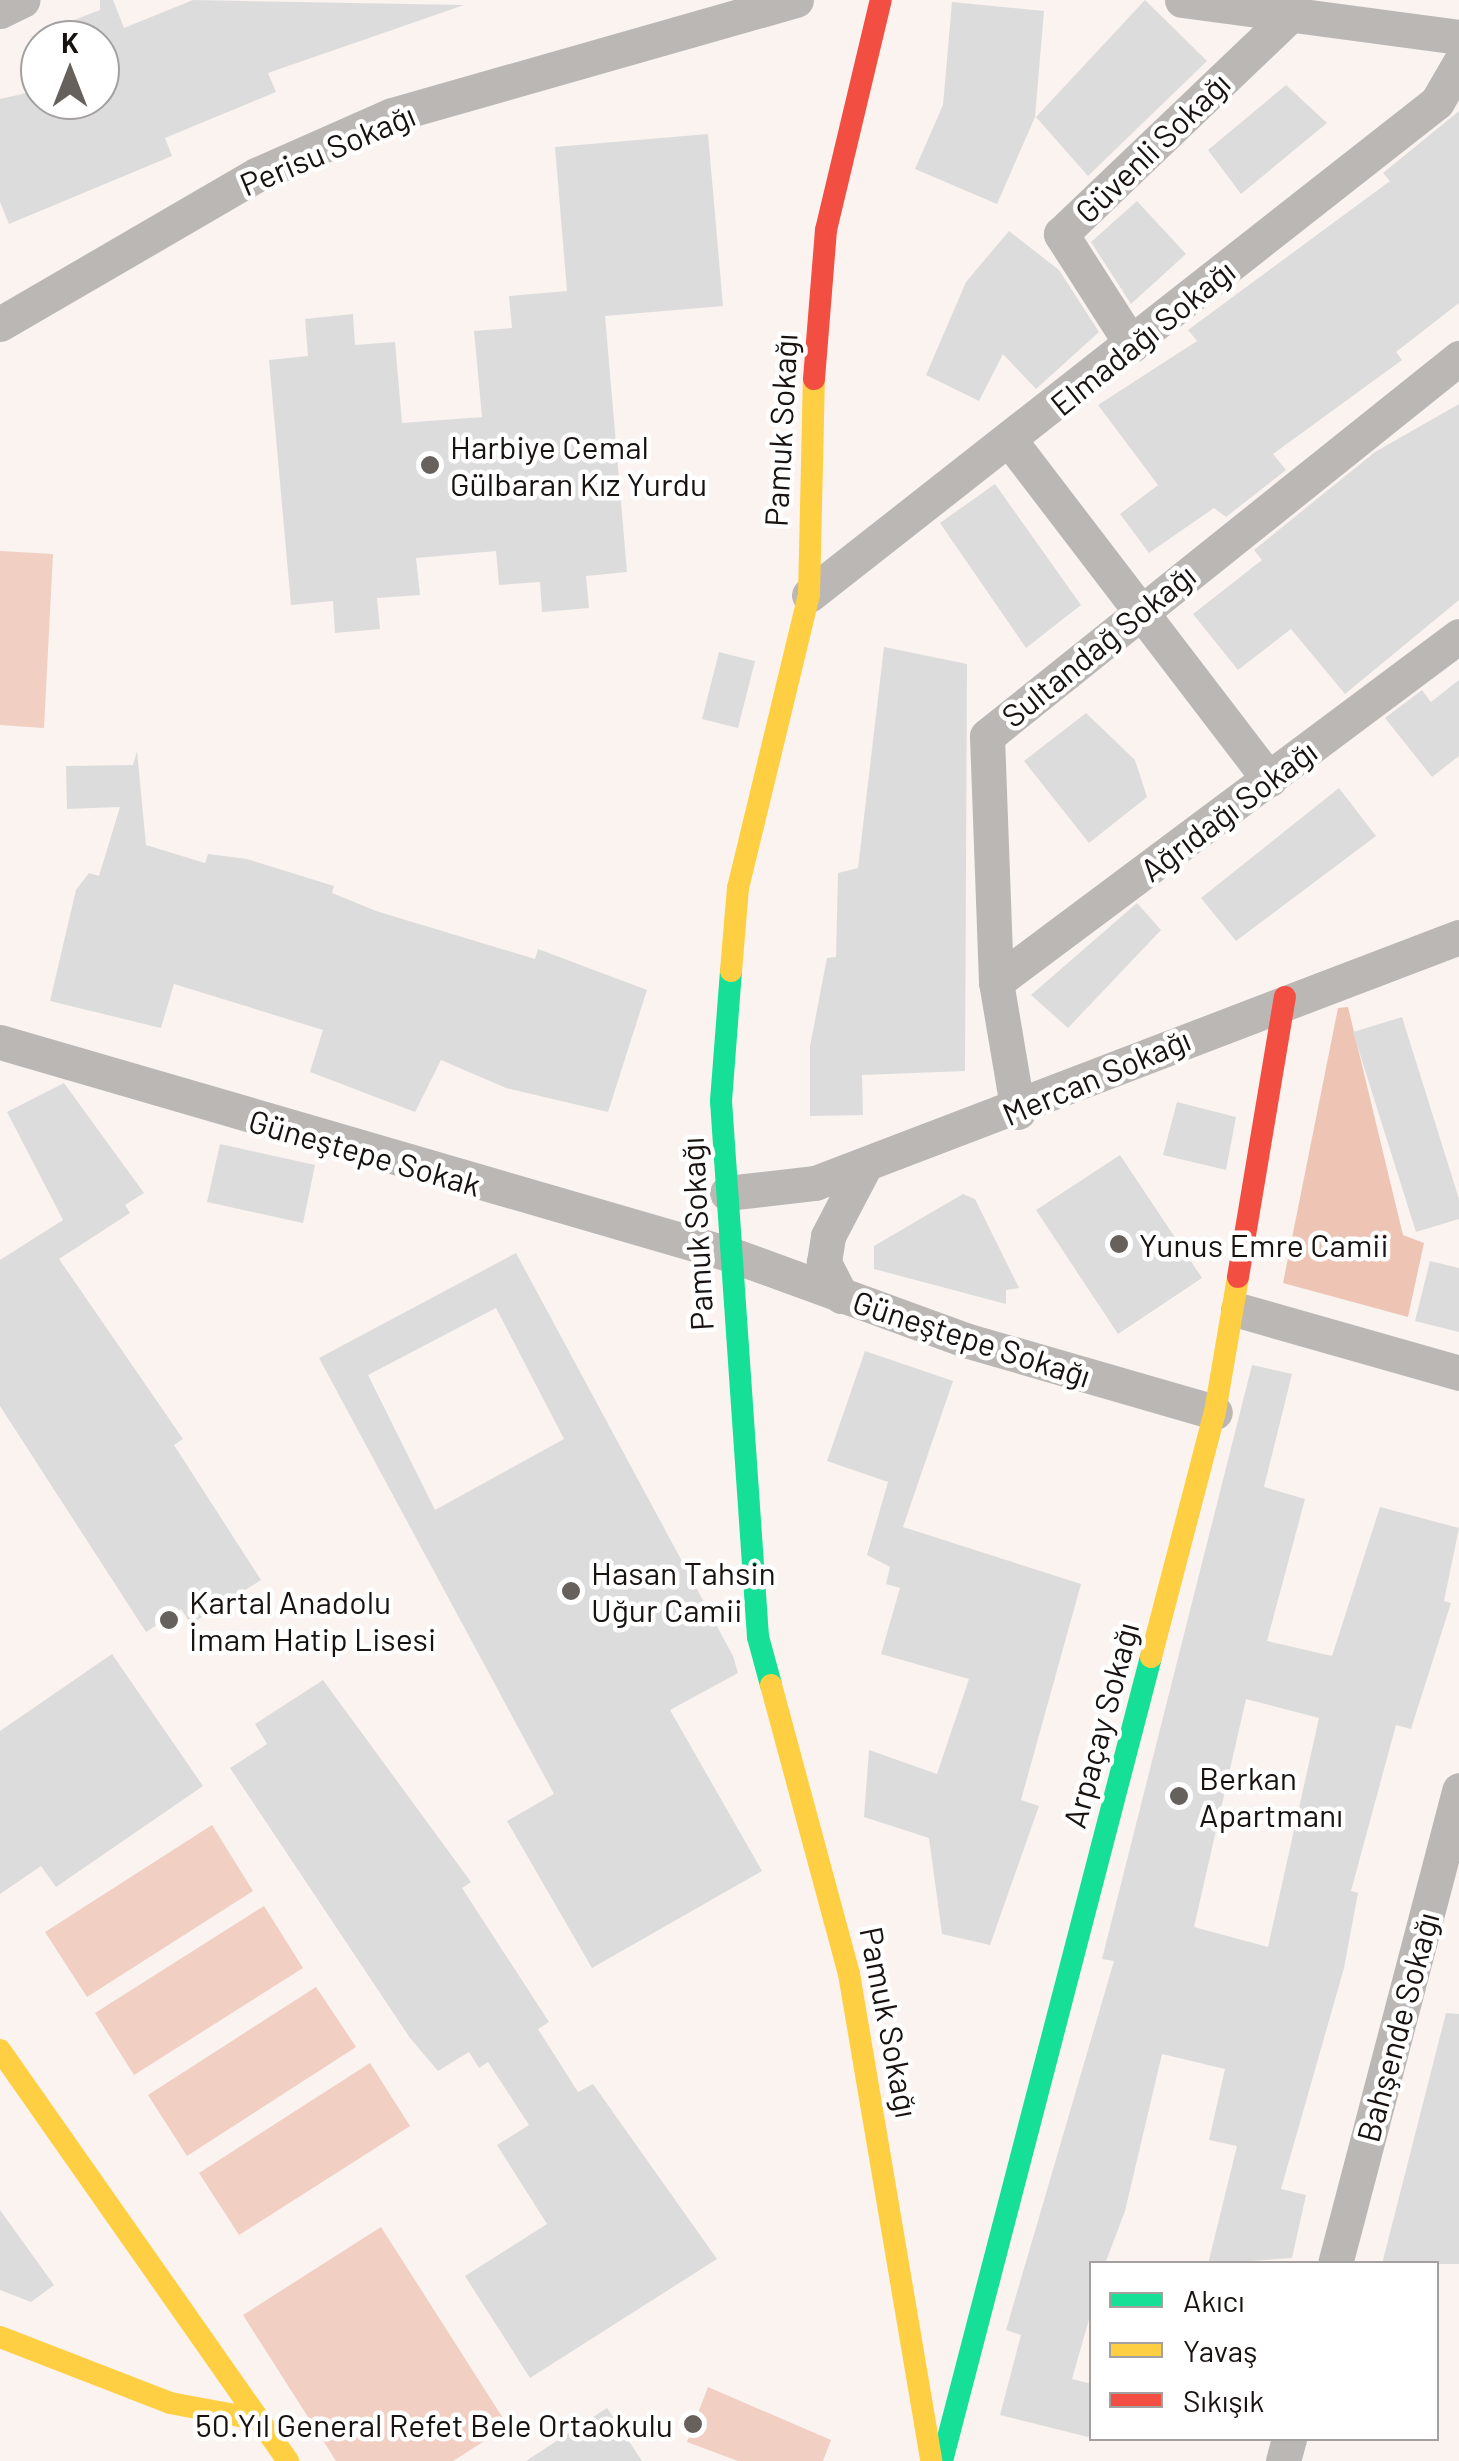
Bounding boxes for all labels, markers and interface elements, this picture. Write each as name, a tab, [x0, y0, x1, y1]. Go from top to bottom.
north arrow	[20, 20, 120, 120]
text: K	[61, 25, 79, 59]
street label: Güvenli Sokağı	[1067, 64, 1237, 230]
street label: Perisu Sokağı	[234, 95, 420, 203]
street label: Elmadağı Sokağı	[1042, 251, 1242, 423]
street label: Pamuk Sokağı	[756, 332, 804, 528]
place label: Harbiye Cemal Gülbaran Kız Yurdu	[450, 428, 707, 503]
marker: Harbiye Cemal Gülbaran Kız Yurdu	[419, 454, 441, 476]
street label: Sultandağ Sokağı	[994, 555, 1202, 735]
street label: Ağrıdağı Sokağı	[1132, 731, 1324, 889]
street label: Mercan Sokağı	[996, 1019, 1196, 1133]
street label: Güneştepe Sokak	[245, 1101, 485, 1203]
street label: Pamuk Sokağı	[672, 1136, 720, 1332]
place label: Yunus Emre Camii	[1139, 1225, 1389, 1263]
marker: Yunus Emre Camii	[1108, 1233, 1130, 1255]
street label: Güneştepe Sokağı	[848, 1282, 1096, 1394]
place label: Hasan Tahsin Uğur Camii	[591, 1554, 776, 1629]
marker: Hasan Tahsin Uğur Camii	[560, 1580, 582, 1602]
place label: Kartal Anadolu İmam Hatip Lisesi	[189, 1583, 436, 1658]
marker: Kartal Anadolu İmam Hatip Lisesi	[158, 1609, 180, 1631]
street label: Arpaçay Sokağı	[1054, 1618, 1146, 1832]
place label: Berkan Apartmanı	[1199, 1759, 1343, 1834]
marker: Berkan Apartmanı	[1168, 1785, 1190, 1807]
street label: Bahşende Sokağı	[1348, 1908, 1446, 2146]
street label: Pamuk Sokağı	[853, 1923, 927, 2121]
legend	[1089, 2261, 1439, 2441]
text: Akıcı	[1183, 2282, 1245, 2318]
text: Yavaş	[1183, 2332, 1258, 2368]
text: Sıkışık	[1183, 2382, 1264, 2418]
place label: 50.Yıl General Refet Bele Ortaokulu	[195, 2405, 673, 2443]
marker: 50.Yıl General Refet Bele Ortaokulu	[682, 2413, 704, 2435]

